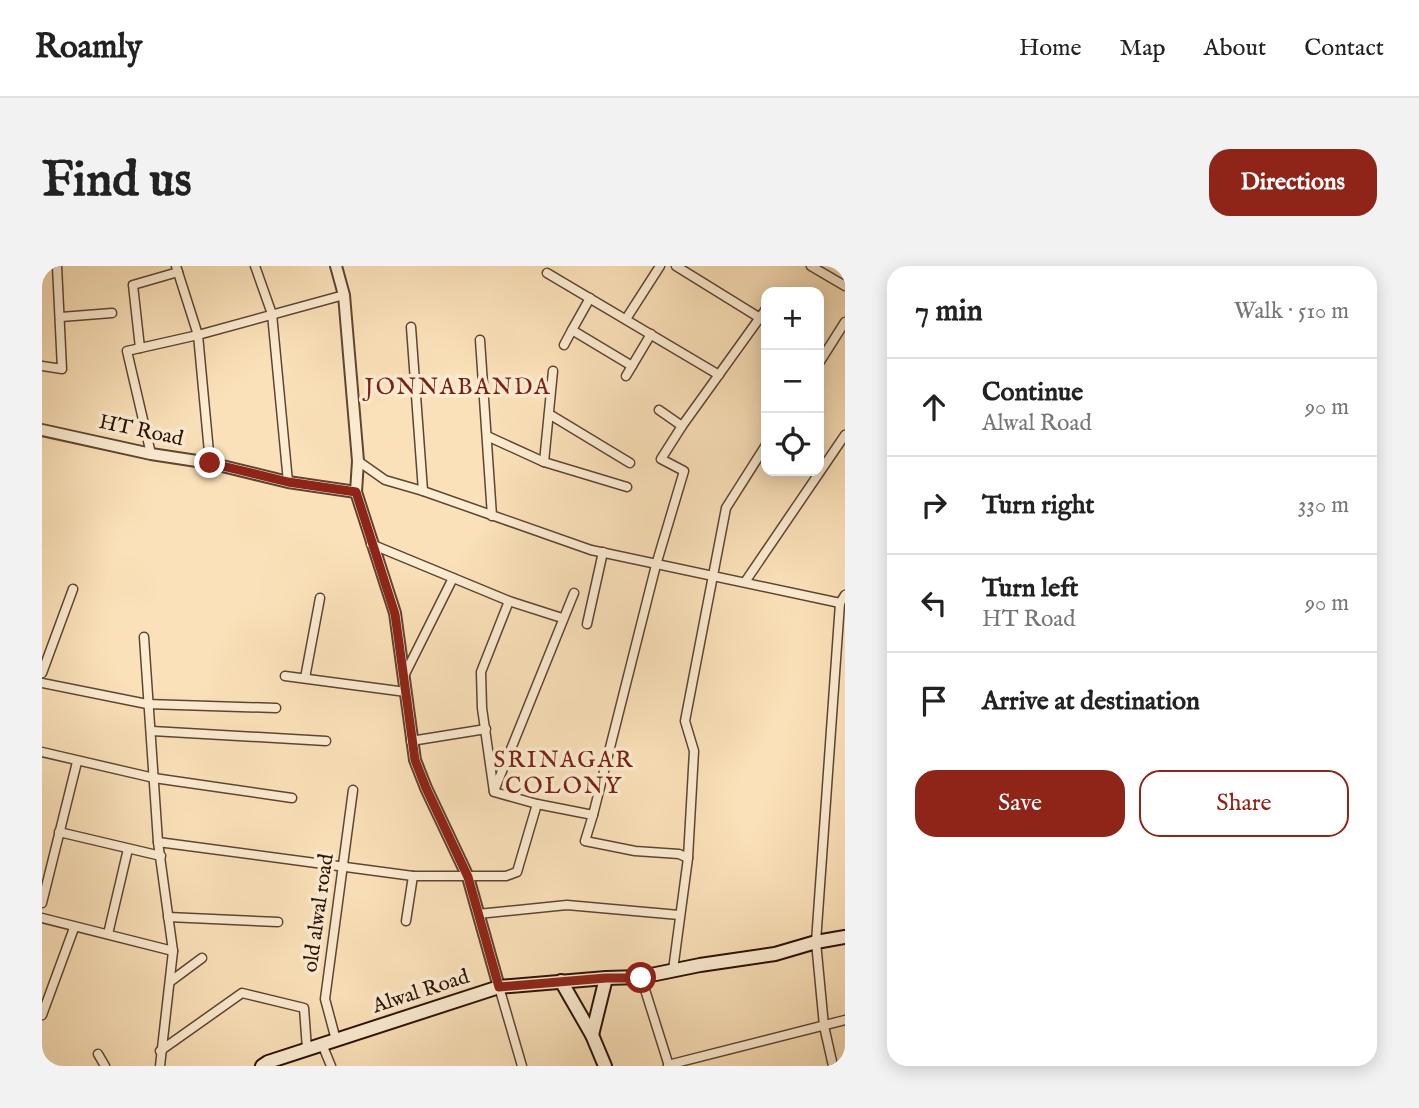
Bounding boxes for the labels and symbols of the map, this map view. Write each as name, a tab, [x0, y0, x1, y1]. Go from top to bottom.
district label: JONNABANDA	[362, 373, 551, 402]
street label: HT Road	[96, 409, 186, 453]
route end	[194, 447, 225, 478]
district label: SRINAGAR COLONY	[494, 746, 634, 801]
street label: old alwal road	[297, 851, 341, 974]
route start	[625, 962, 656, 993]
street label: Alwal Road	[368, 963, 474, 1021]

